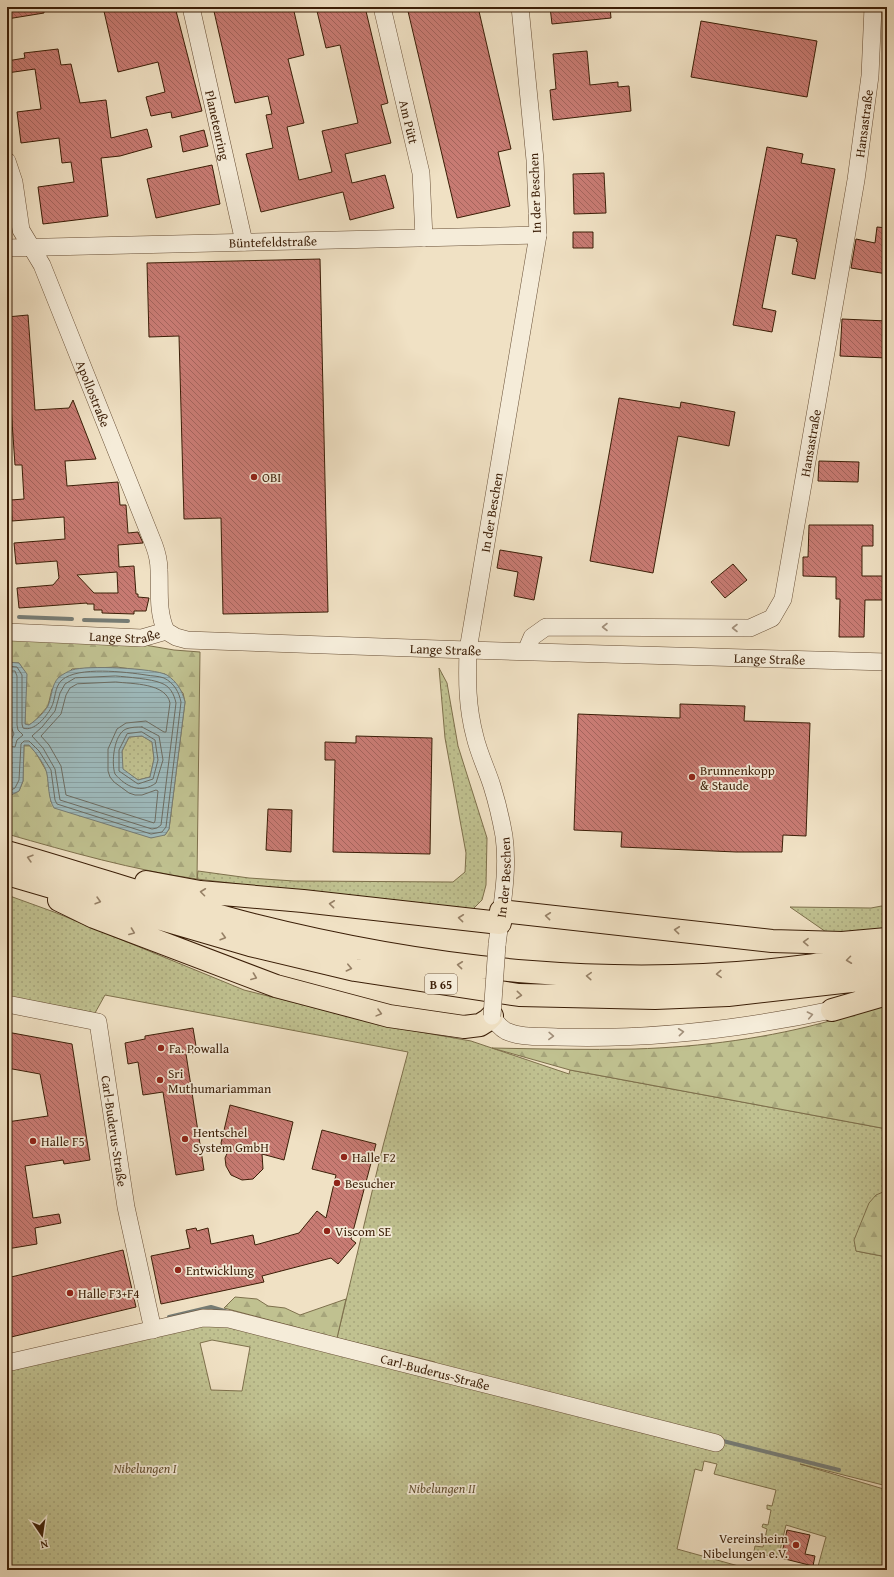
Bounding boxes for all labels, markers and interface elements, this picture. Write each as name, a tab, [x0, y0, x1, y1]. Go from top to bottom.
street label: Planetenring	[201, 88, 235, 162]
street label: Hansastraße	[850, 88, 878, 159]
street label: Am Pütt	[395, 98, 423, 146]
street label: In der Beschen	[524, 152, 546, 233]
street label: Büntefeldstraße	[229, 231, 317, 252]
street label: Apollostraße	[72, 357, 115, 430]
street label: Hansastraße	[795, 408, 825, 478]
place label: OBI	[262, 468, 281, 487]
street label: In der Beschen	[475, 471, 507, 554]
marker: OBI	[249, 472, 259, 482]
one-way arrow	[602, 623, 608, 631]
street label: Lange Straße	[89, 624, 162, 647]
one-way arrow	[732, 624, 738, 632]
street label: Lange Straße	[410, 638, 482, 660]
street label: Lange Straße	[734, 648, 805, 669]
place label: Brunnenkopp & Staude	[700, 761, 775, 795]
marker: Brunnenkopp & Staude	[687, 772, 697, 782]
street label: In der Beschen	[491, 836, 515, 919]
one-way arrow	[27, 854, 34, 863]
one-way arrow	[199, 888, 206, 897]
one-way arrow	[95, 896, 102, 905]
one-way arrow	[329, 900, 335, 909]
one-way arrow	[544, 912, 551, 921]
one-way arrow	[458, 914, 464, 923]
one-way arrow	[674, 926, 680, 935]
one-way arrow	[129, 927, 136, 935]
one-way arrow	[219, 932, 226, 941]
one-way arrow	[803, 938, 809, 946]
one-way arrow	[846, 955, 852, 964]
one-way arrow	[457, 961, 463, 970]
one-way arrow	[346, 964, 352, 972]
one-way arrow	[716, 970, 722, 979]
one-way arrow	[586, 972, 592, 981]
one-way arrow	[250, 973, 257, 981]
road number: B 65	[425, 974, 457, 994]
one-way arrow	[516, 990, 522, 999]
one-way arrow	[375, 1008, 382, 1017]
one-way arrow	[807, 1011, 813, 1019]
one-way arrow	[678, 1028, 684, 1037]
one-way arrow	[548, 1032, 554, 1041]
place label: Fa. Powalla	[169, 1039, 230, 1058]
marker: Fa. Powalla	[156, 1043, 166, 1053]
place label: Sri Muthumariamman	[168, 1064, 272, 1098]
street label: Carl-Buderus-Straße	[97, 1074, 132, 1188]
marker: Sri Muthumariamman	[155, 1075, 165, 1085]
place label: Hentschel System GmbH	[193, 1123, 269, 1157]
place label: Halle F5	[41, 1132, 85, 1151]
marker: Hentschel System GmbH	[180, 1134, 190, 1144]
marker: Halle F5	[28, 1136, 38, 1146]
place label: Halle F2	[352, 1148, 396, 1167]
marker: Halle F2	[339, 1152, 349, 1162]
place label: Besucher	[345, 1174, 396, 1193]
marker: Besucher	[332, 1178, 342, 1188]
place label: Viscom SE	[335, 1222, 392, 1241]
marker: Viscom SE	[322, 1226, 332, 1236]
place label: Entwicklung	[186, 1261, 254, 1280]
marker: Entwicklung	[173, 1265, 183, 1275]
place label: Halle F3+F4	[78, 1284, 140, 1303]
marker: Halle F3+F4	[65, 1288, 75, 1298]
street label: Carl-Buderus-Straße	[379, 1349, 492, 1395]
park label: Nibelungen I	[113, 1459, 177, 1478]
park label: Nibelungen II	[409, 1479, 476, 1498]
north arrow	[22, 1515, 62, 1555]
place label: Vereinsheim Nibelungen e.V.	[703, 1529, 788, 1563]
text: N	[38, 1536, 50, 1554]
marker: Vereinsheim Nibelungen e.V.	[791, 1540, 801, 1550]

